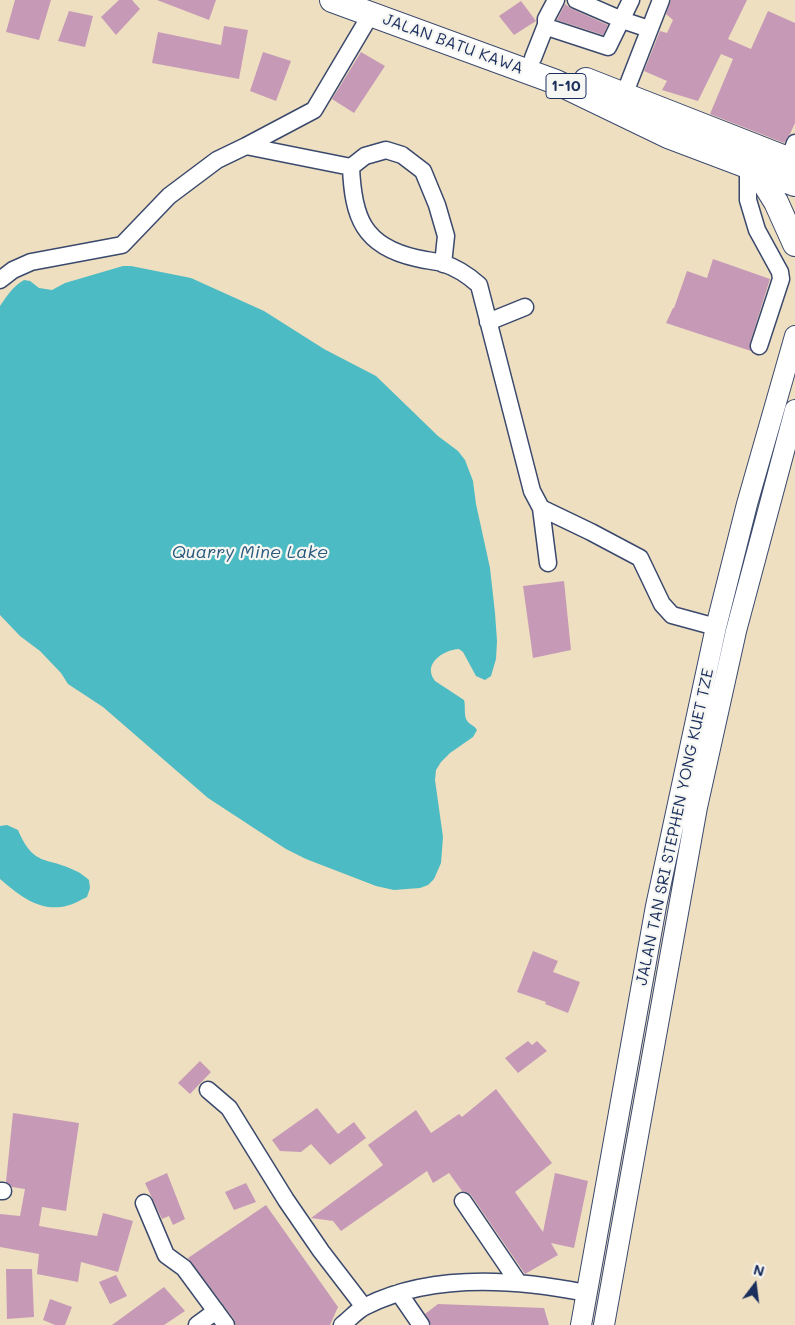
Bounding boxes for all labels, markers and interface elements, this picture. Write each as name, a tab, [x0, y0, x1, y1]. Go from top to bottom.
street label: JALAN BATU KAWA	[380, 10, 526, 78]
road number: 1-10	[546, 74, 586, 98]
water label: Quarry Mine Lake	[172, 541, 328, 563]
street label: JALAN TAN SRI STEPHEN YONG KUET TZE	[632, 667, 718, 987]
text: N	[751, 1259, 767, 1281]
north arrow	[730, 1260, 780, 1310]

